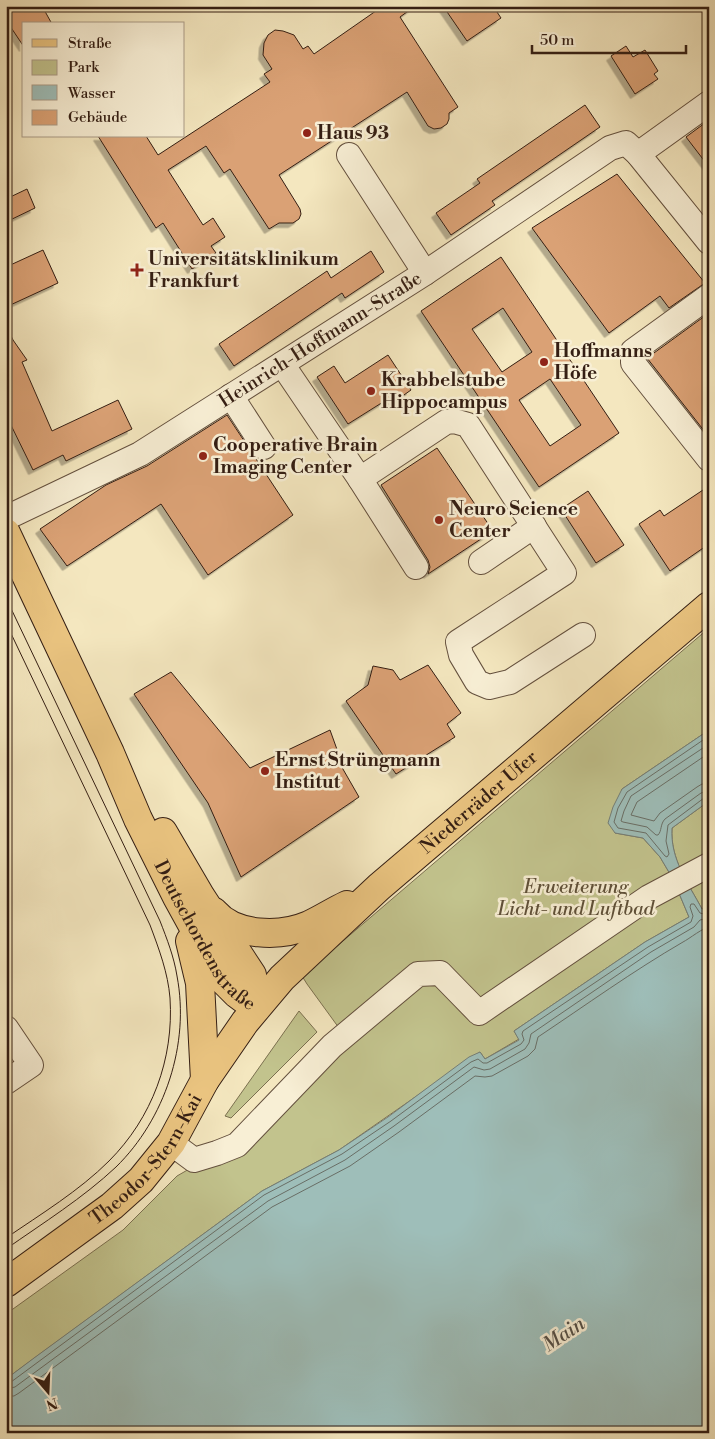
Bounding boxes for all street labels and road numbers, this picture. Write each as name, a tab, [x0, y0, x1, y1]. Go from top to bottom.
street label: Heinrich-Hoffmann-Straße	[214, 266, 426, 413]
street label: Niederräder Ufer	[415, 745, 542, 859]
street label: Deutschordenstraße	[149, 856, 261, 1016]
street label: Theodor-Stern-Kai	[85, 1089, 207, 1230]

